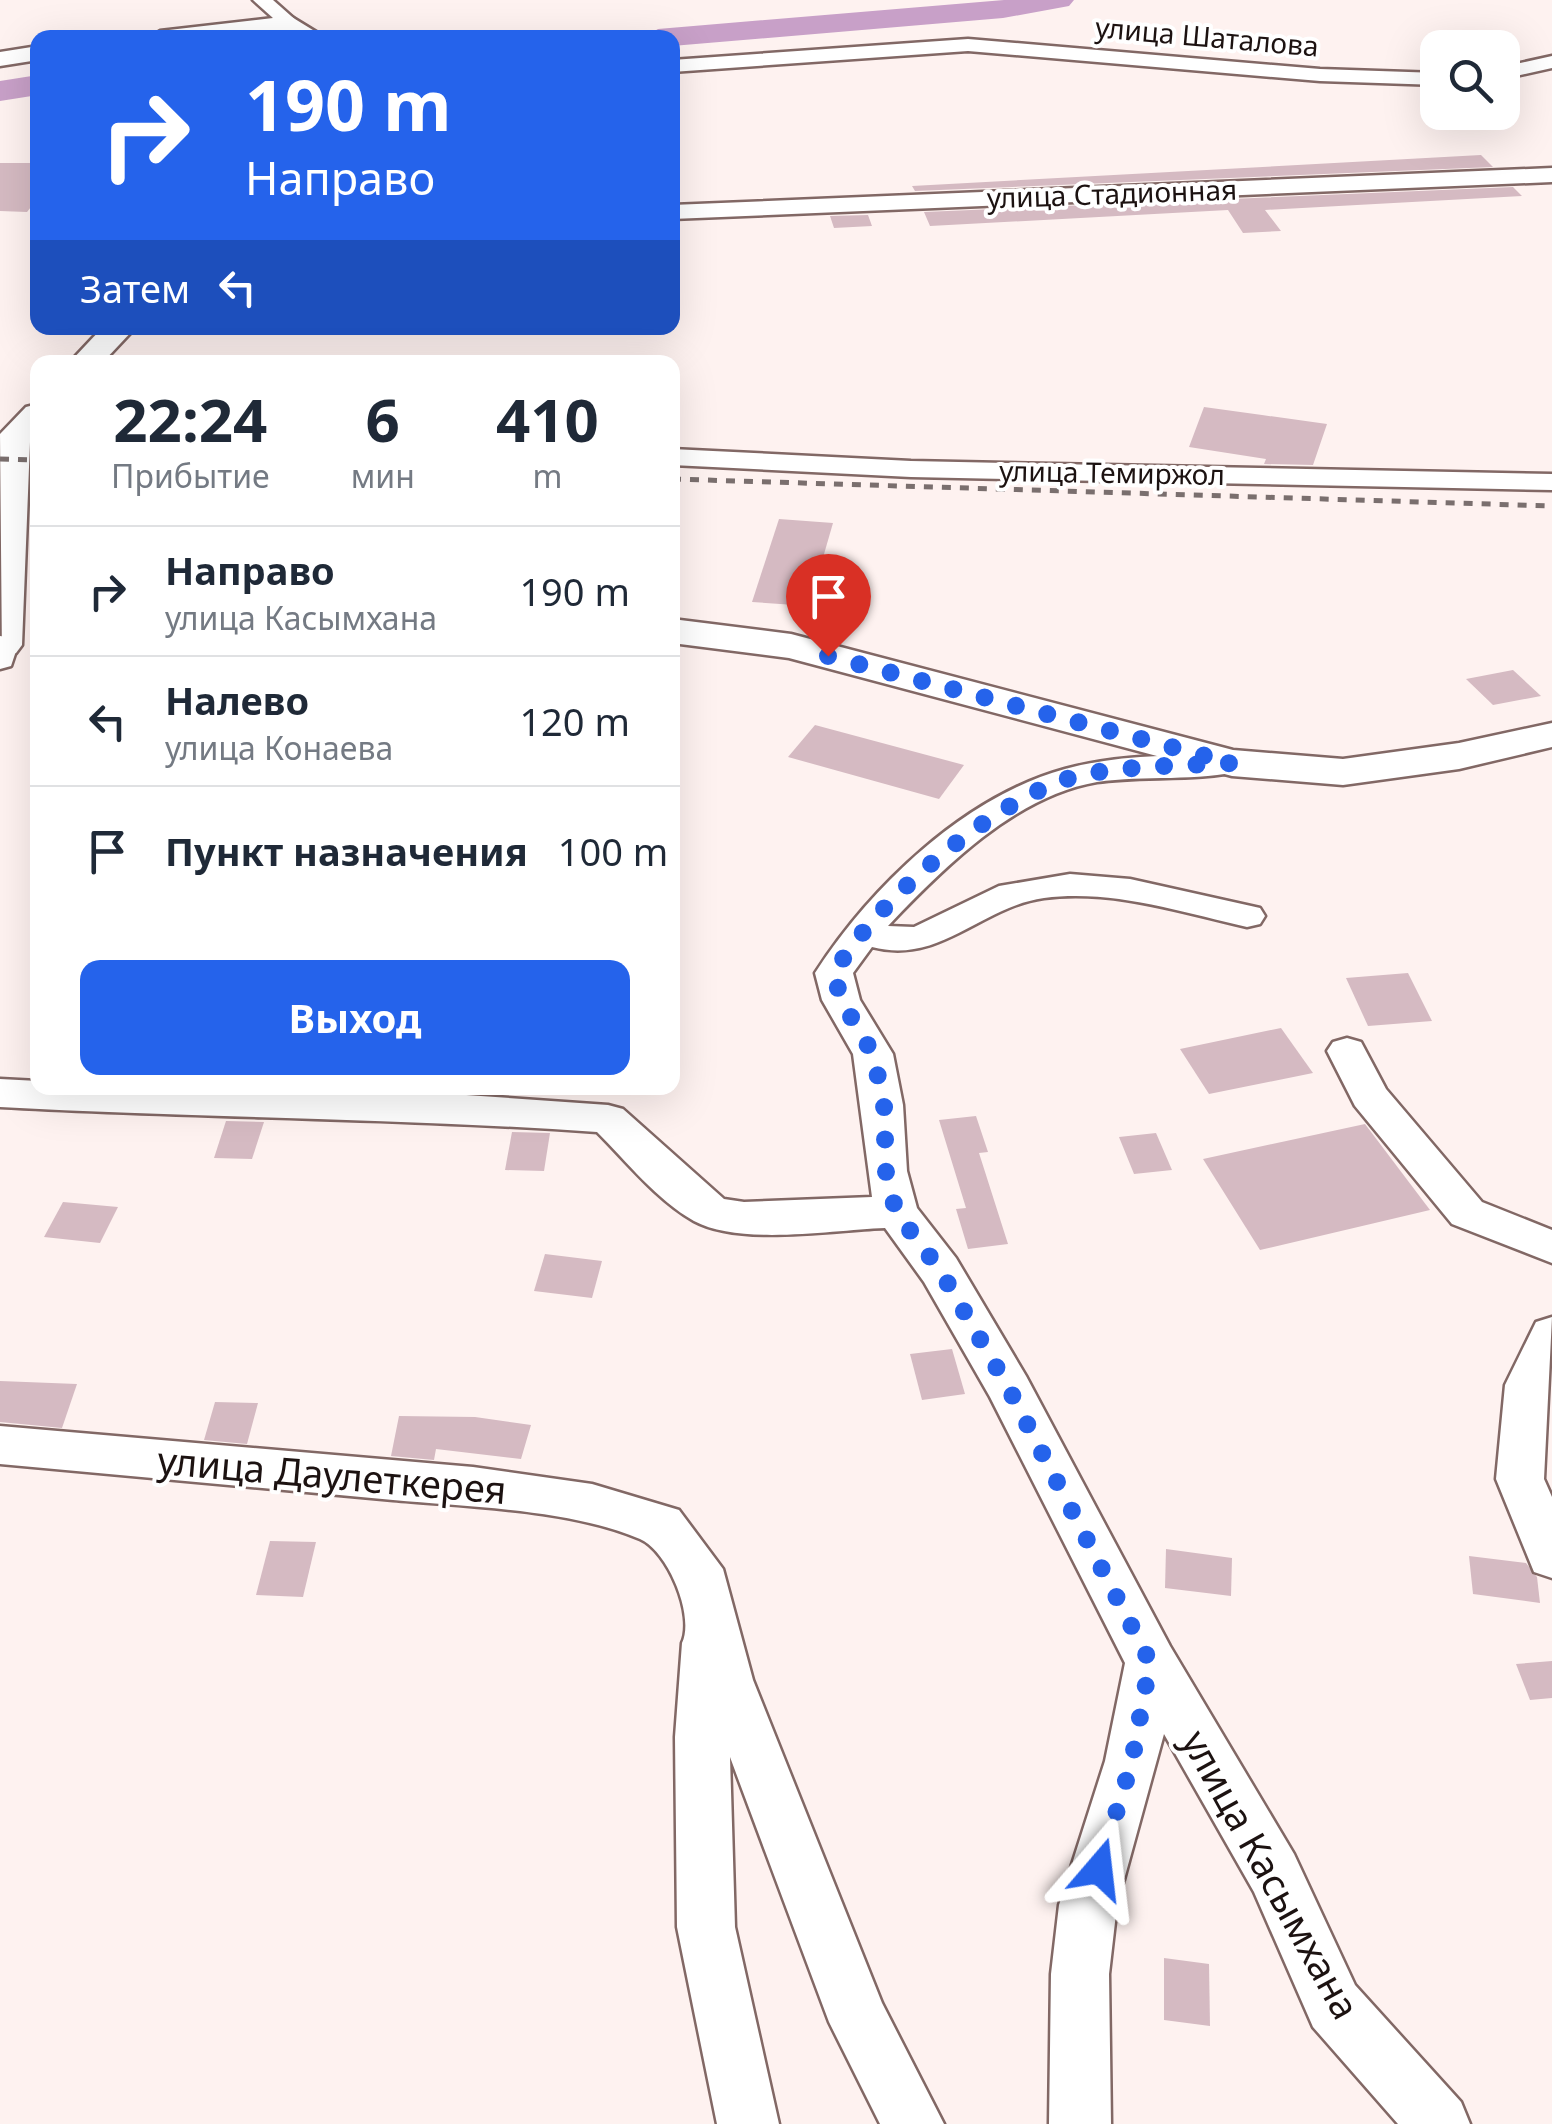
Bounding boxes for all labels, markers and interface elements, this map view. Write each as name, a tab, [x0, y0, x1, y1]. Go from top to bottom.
street label: улица Шаталова	[1094, 7, 1320, 65]
map controls	[1420, 30, 1520, 130]
button: search	[1420, 30, 1520, 130]
text: 190 m	[245, 56, 452, 152]
icon: right	[80, 70, 210, 200]
text: Направо	[245, 147, 435, 208]
street label: улица Стадионная	[986, 170, 1238, 216]
icon: left	[210, 260, 265, 315]
text: Затем	[80, 262, 190, 314]
text: 22:24	[113, 378, 267, 460]
text: 6	[366, 378, 400, 460]
text: 410	[496, 378, 599, 460]
street label: улица Темиржол	[999, 451, 1225, 493]
text: Прибытие	[111, 454, 270, 497]
text: мин	[351, 454, 415, 497]
text: m	[532, 454, 562, 497]
text: Направо	[165, 544, 335, 596]
pin	[786, 554, 871, 657]
icon: right	[80, 564, 135, 619]
text: 190 m	[519, 565, 630, 617]
icon: arrive	[801, 569, 856, 624]
text: улица Касымхана	[165, 596, 437, 639]
text: Налево	[165, 674, 309, 726]
icon: left	[80, 694, 135, 749]
text: 120 m	[519, 695, 630, 747]
text: улица Конаева	[165, 726, 393, 769]
icon: arrive	[80, 824, 135, 879]
text: Пункт назначения	[165, 825, 528, 877]
text: 100 m	[558, 825, 668, 877]
button: Выход	[80, 960, 630, 1075]
street label: улица Даулеткерея	[156, 1433, 509, 1515]
street label: улица Касымхана	[1171, 1720, 1373, 2028]
position arrow	[1047, 1817, 1151, 1921]

